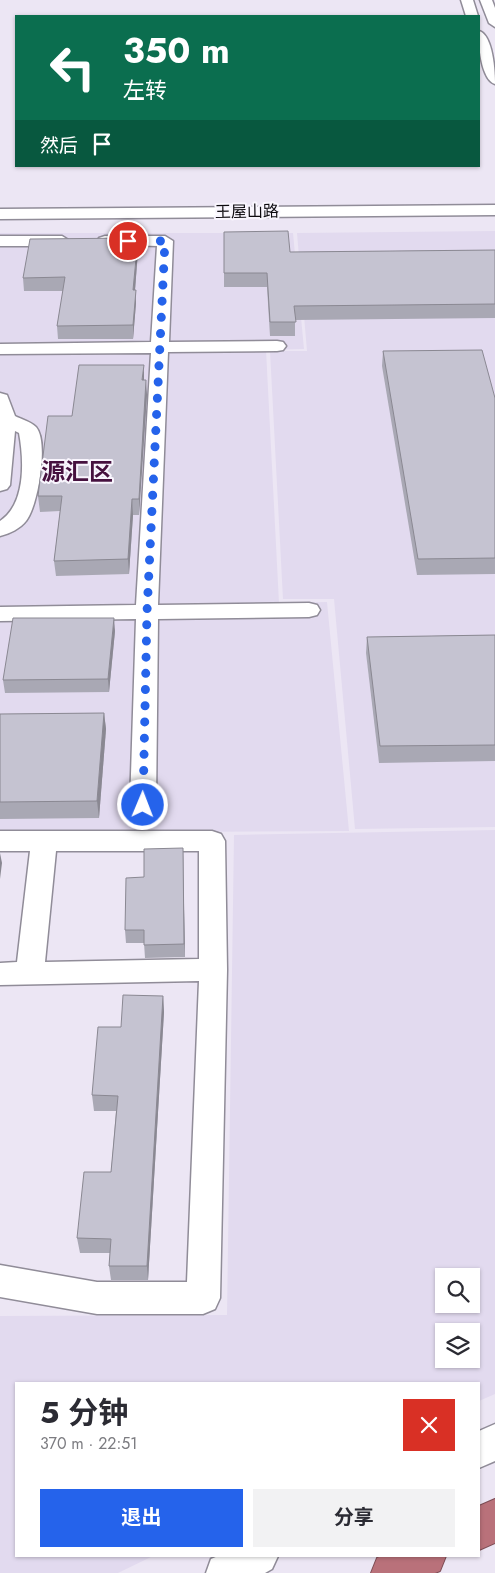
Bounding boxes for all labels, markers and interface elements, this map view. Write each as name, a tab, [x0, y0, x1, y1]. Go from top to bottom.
text: 350 m	[123, 26, 230, 76]
icon: left	[40, 35, 105, 100]
text: 左转	[123, 74, 167, 106]
icon: arrive	[88, 130, 116, 158]
text: 然后	[40, 132, 78, 159]
street label: 王屋山路	[215, 199, 279, 224]
pin	[107, 220, 149, 262]
icon: arrive	[114, 227, 142, 255]
district label: 源汇区	[41, 454, 113, 489]
position arrow	[116, 778, 168, 830]
map controls	[435, 1268, 480, 1368]
button: search	[435, 1268, 480, 1313]
button: layers	[435, 1323, 480, 1368]
text: 5 分钟	[40, 1391, 128, 1434]
button: close	[403, 1399, 455, 1451]
text: 370 m · 22:51	[40, 1432, 137, 1455]
button: 退出	[40, 1489, 243, 1547]
button: 分享	[253, 1489, 455, 1547]

